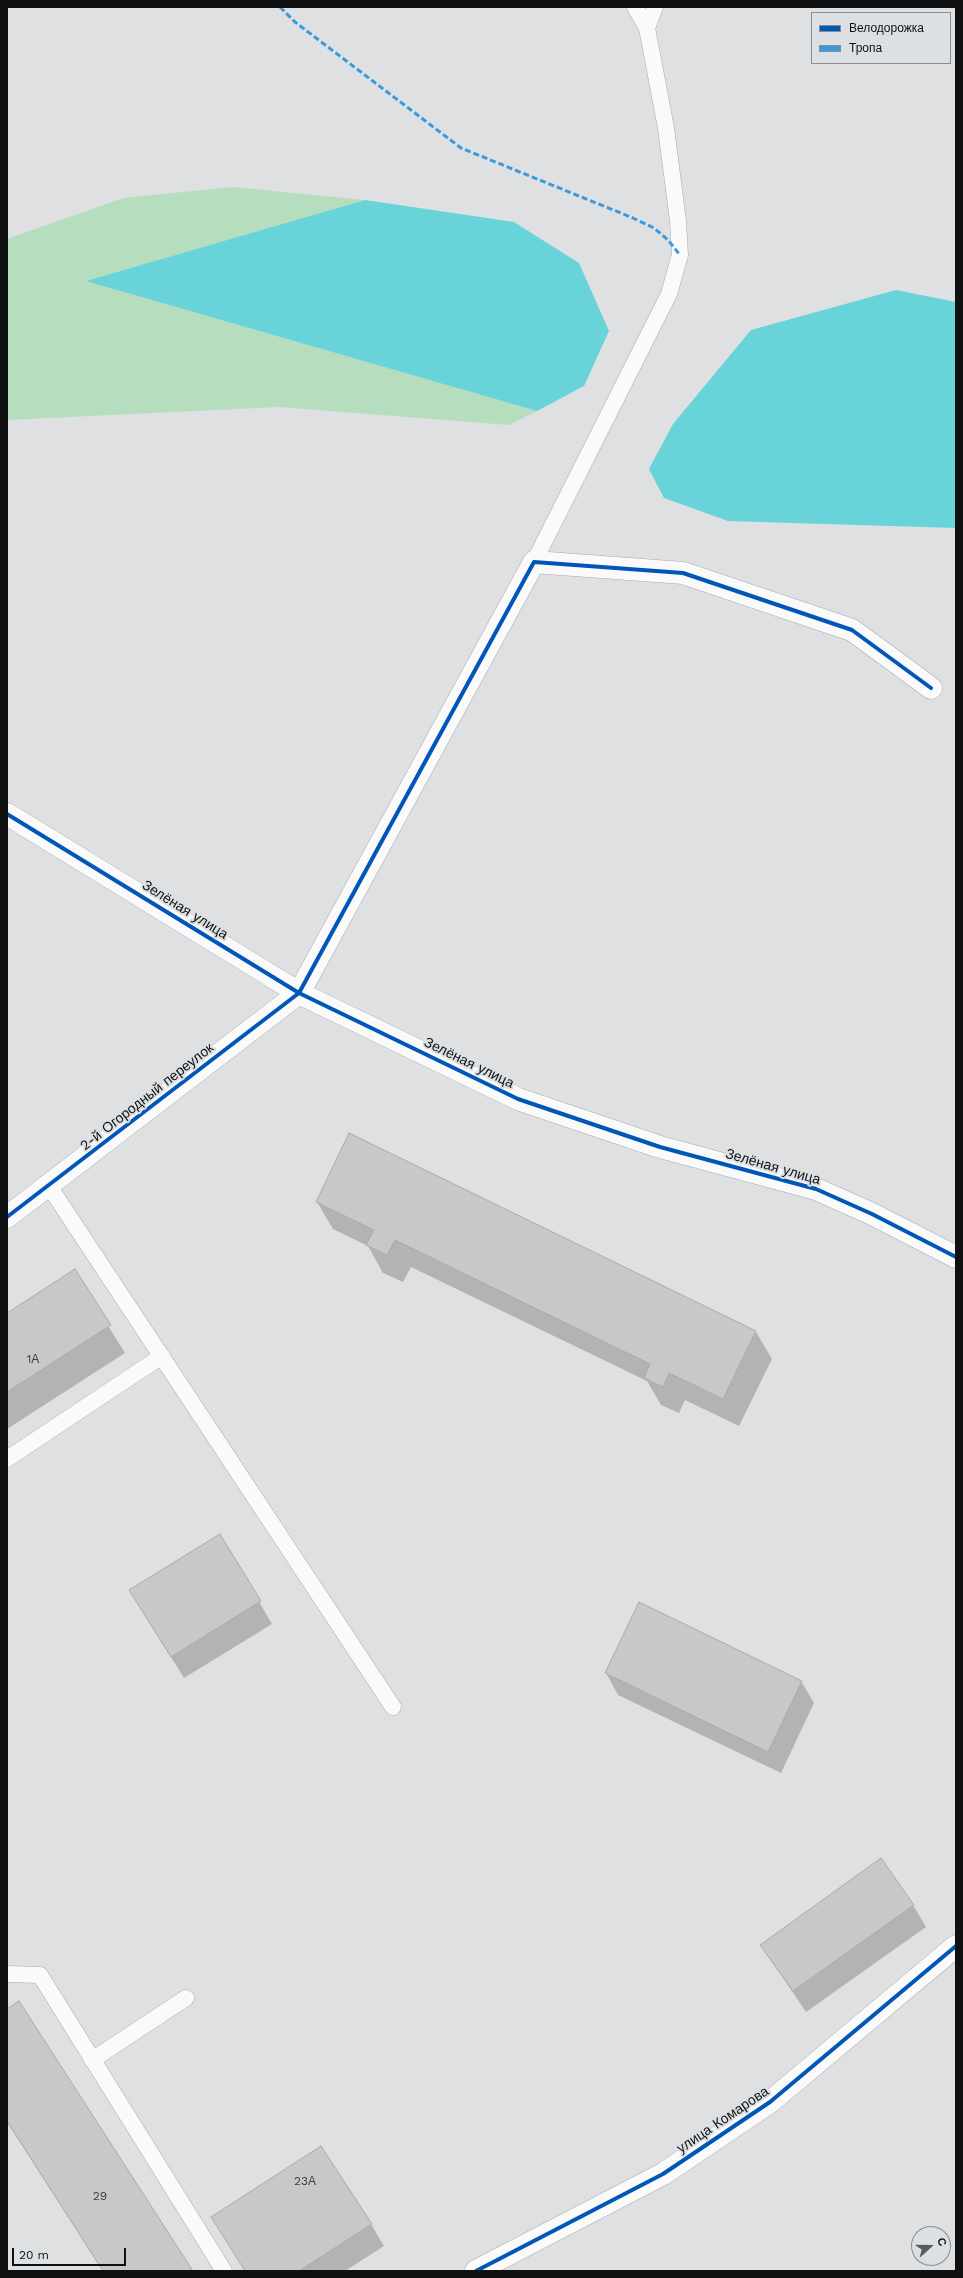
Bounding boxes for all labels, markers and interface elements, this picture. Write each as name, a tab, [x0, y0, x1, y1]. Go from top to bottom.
legend	[811, 12, 951, 64]
text: Велодорожка	[849, 21, 924, 35]
text: Тропа	[849, 41, 882, 55]
street label: Зелёная улица	[139, 877, 231, 943]
street label: Зелёная улица	[421, 1034, 517, 1092]
street label: 2-й Огородный переулок	[77, 1040, 217, 1154]
street label: Зелёная улица	[724, 1145, 822, 1189]
house number: 1А	[27, 1352, 39, 1366]
street label: улица Комарова	[674, 2083, 772, 2157]
house number: 23А	[294, 2174, 316, 2188]
house number: 29	[93, 2189, 107, 2203]
north arrow	[911, 2226, 951, 2266]
text: С	[934, 2236, 949, 2248]
scale bar	[14, 2240, 128, 2266]
text: 20 m	[19, 2248, 49, 2262]

